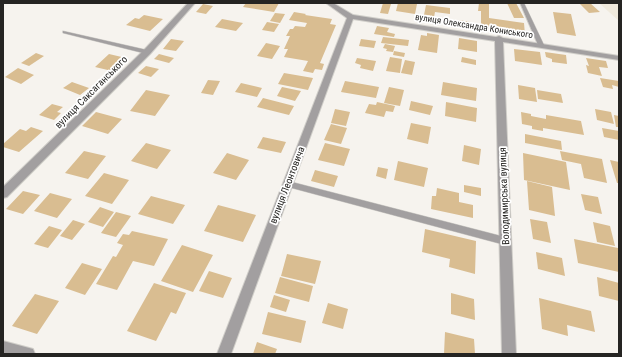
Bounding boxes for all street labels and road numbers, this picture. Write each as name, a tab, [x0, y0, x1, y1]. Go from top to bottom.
street label: вулиця Олександра Кониського	[414, 12, 534, 40]
street label: вулиця Саксаганського	[53, 54, 129, 130]
street label: вулиця Леонтовича	[267, 145, 307, 225]
street label: Володимирська вулиця	[497, 147, 511, 245]

